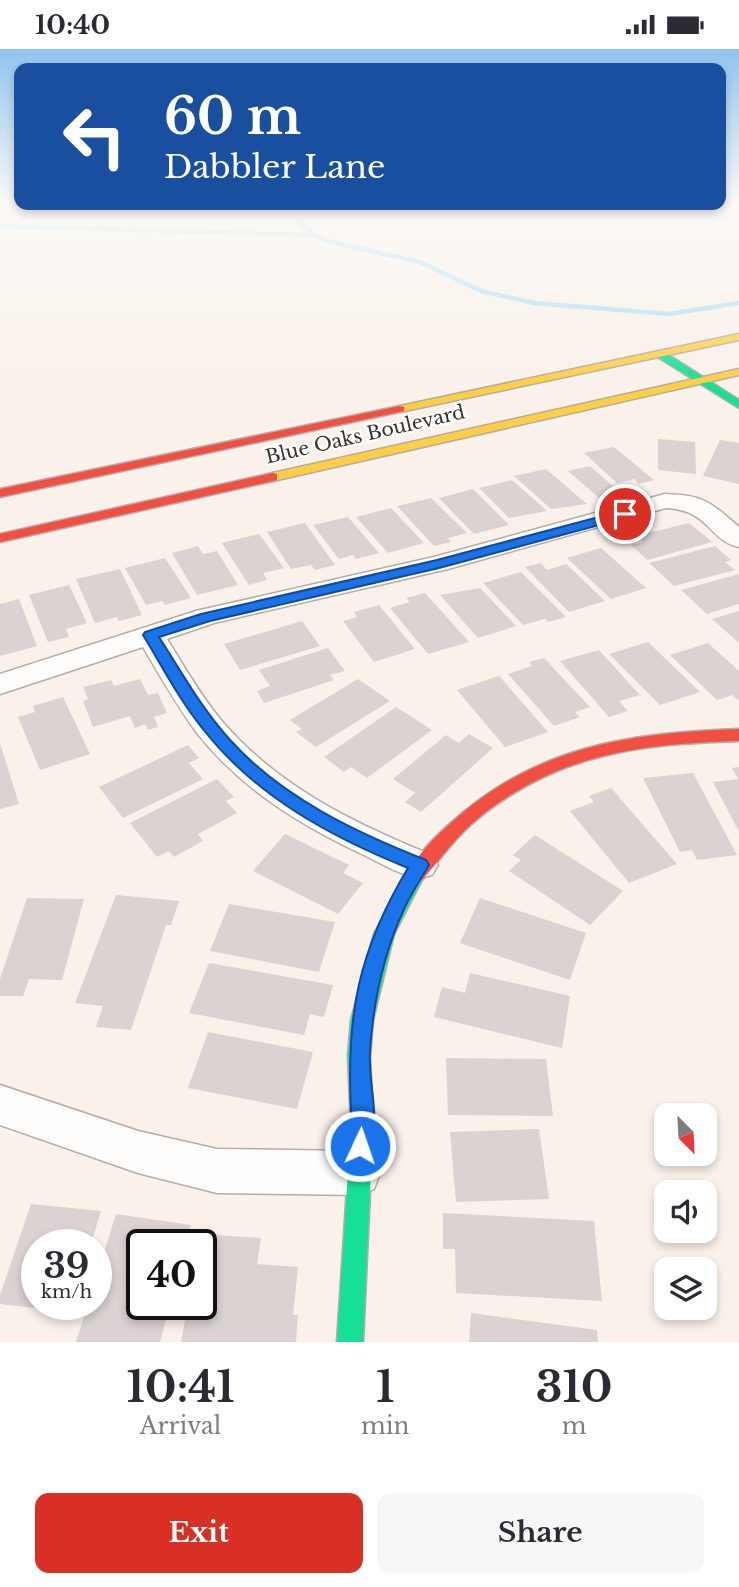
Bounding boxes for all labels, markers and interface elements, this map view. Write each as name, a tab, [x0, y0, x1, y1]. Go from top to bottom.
text: 10:40	[35, 9, 110, 41]
text: 60 m	[164, 86, 301, 147]
icon: left	[49, 91, 140, 182]
text: Dabbler Lane	[164, 147, 385, 187]
street label: Blue Oaks Boulevard	[263, 400, 467, 469]
pin	[595, 484, 655, 544]
icon: arrive	[606, 495, 644, 533]
north arrow	[654, 1103, 718, 1165]
map controls	[654, 1103, 717, 1320]
position arrow	[323, 1109, 397, 1183]
button: sound	[654, 1180, 717, 1243]
speed limit sign: 40	[126, 1229, 217, 1320]
text: 39	[44, 1244, 89, 1287]
button: layers	[654, 1257, 717, 1320]
text: km/h	[41, 1281, 92, 1303]
text: 10:41	[126, 1361, 235, 1413]
text: 1	[376, 1361, 394, 1413]
text: 310	[536, 1361, 613, 1413]
text: Arrival	[140, 1412, 221, 1440]
text: min	[361, 1412, 409, 1440]
text: m	[562, 1412, 587, 1440]
button: Exit	[35, 1493, 363, 1573]
button: Share	[377, 1493, 704, 1573]

